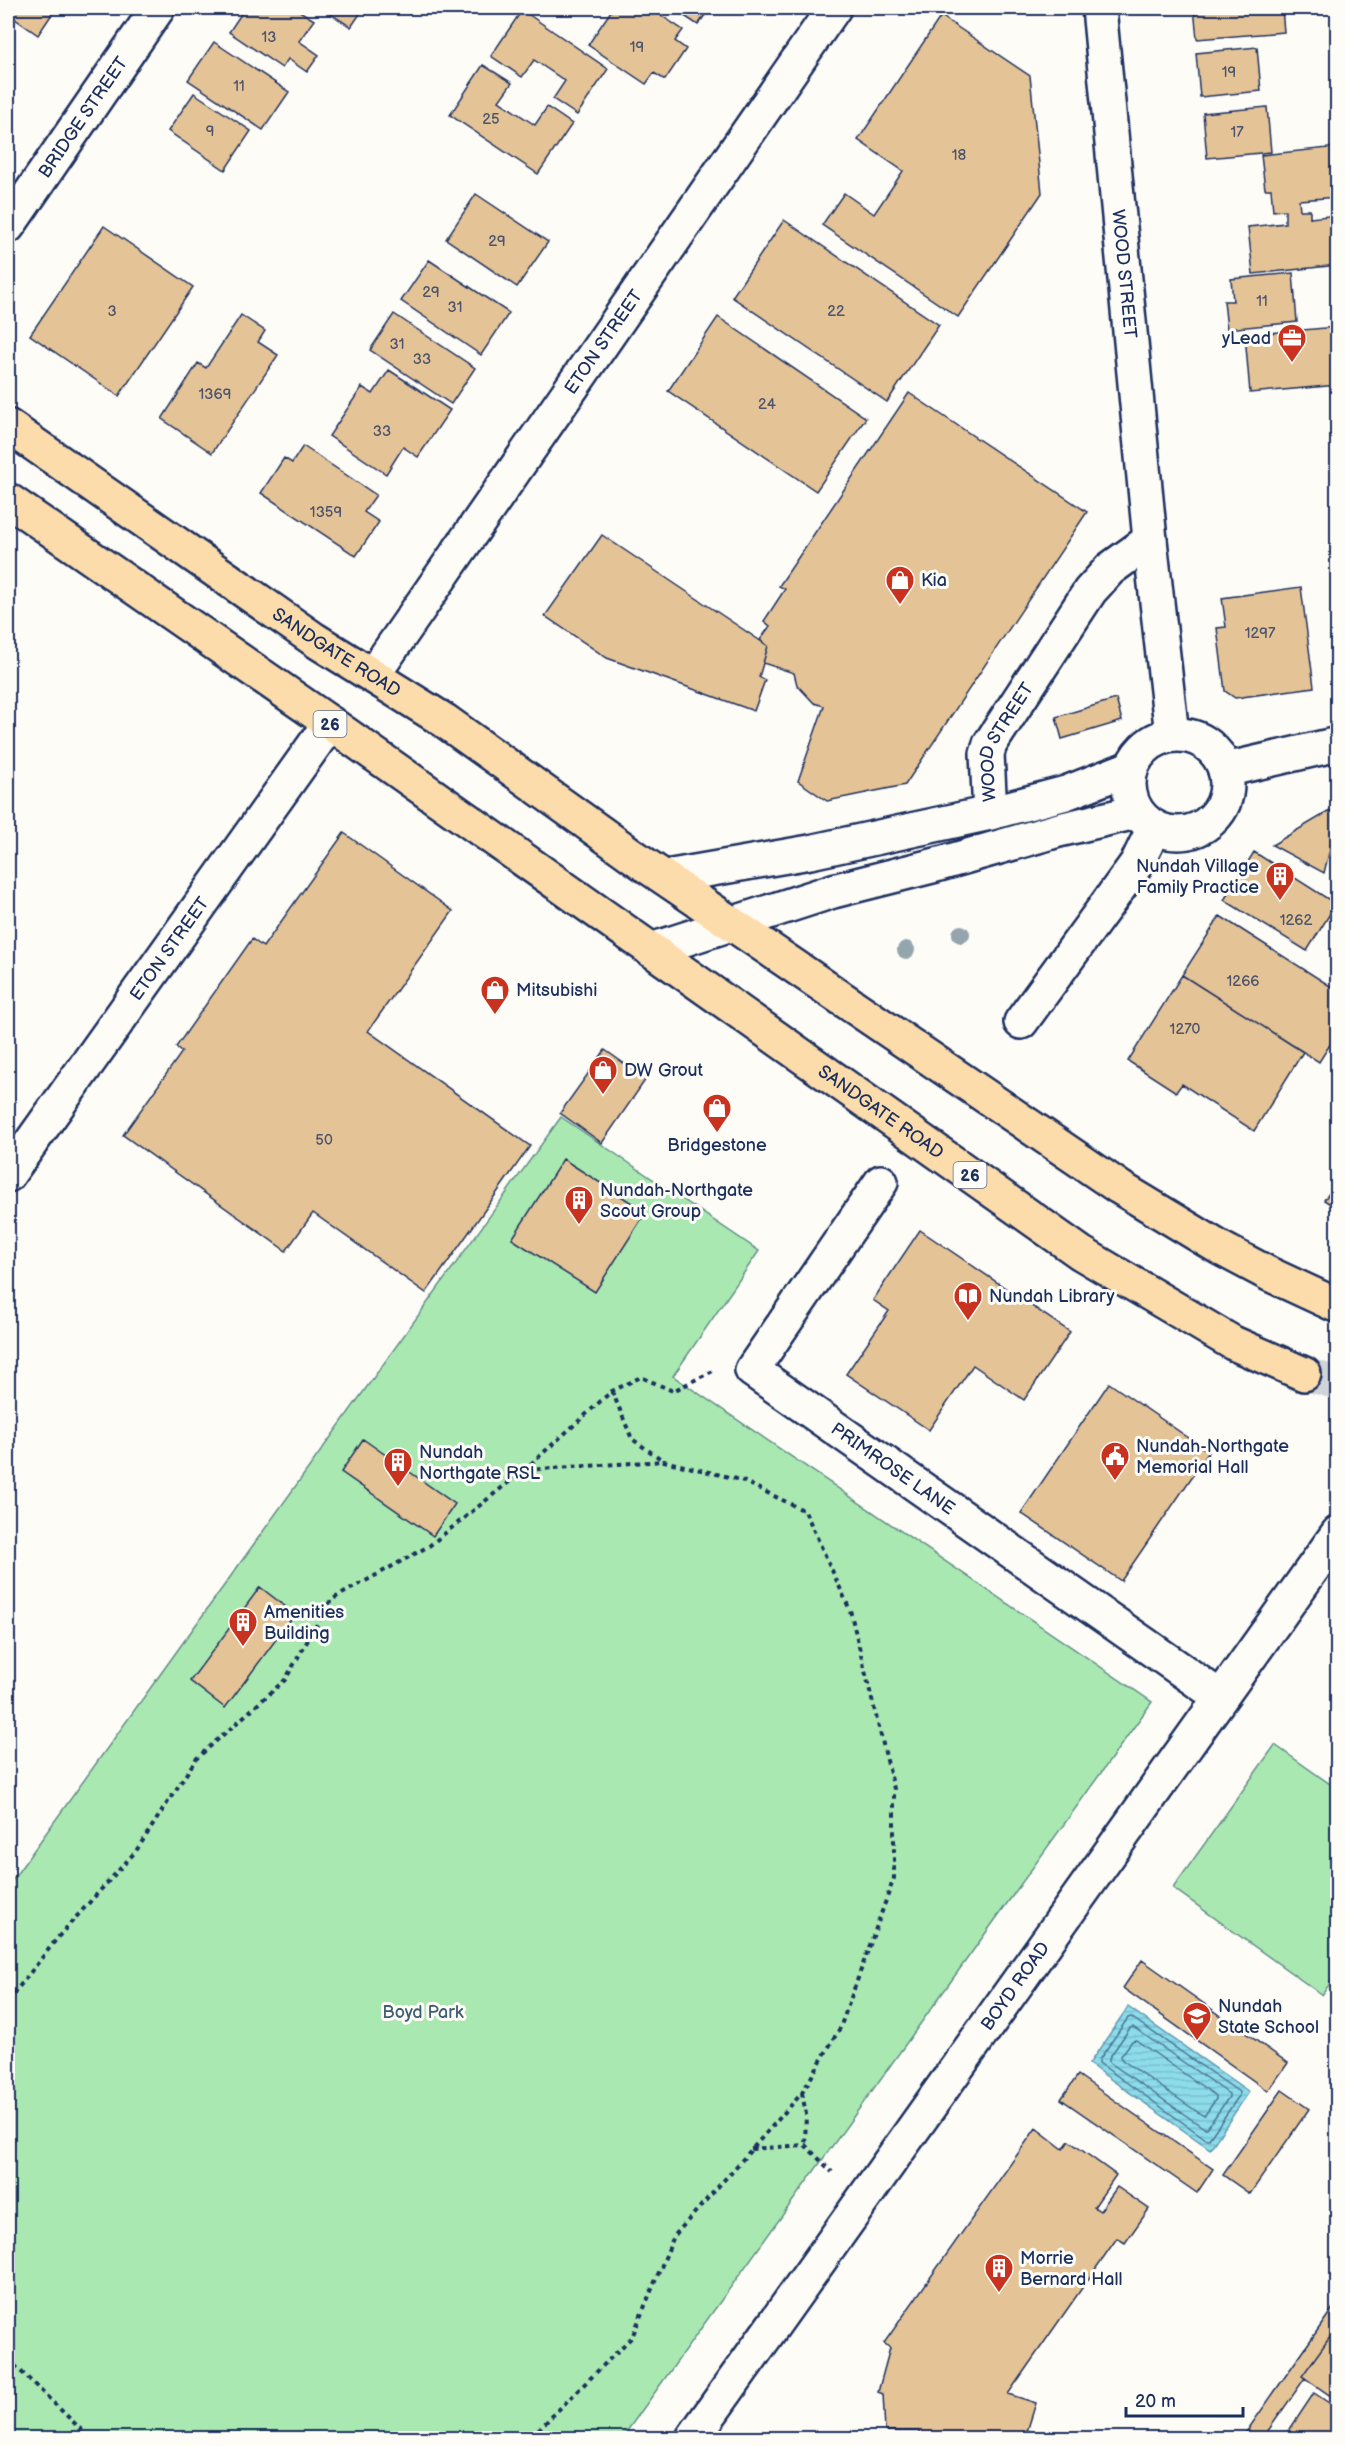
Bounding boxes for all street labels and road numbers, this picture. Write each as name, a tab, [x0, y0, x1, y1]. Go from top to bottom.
street label: BRIDGE STREET	[34, 53, 132, 182]
street label: WOOD STREET	[1107, 208, 1141, 339]
street label: ETON STREET	[560, 286, 647, 398]
street label: SANDGATE ROAD	[268, 604, 404, 702]
street label: WOOD STREET	[976, 679, 1038, 802]
road number: 26	[314, 711, 346, 737]
street label: ETON STREET	[126, 893, 214, 1005]
street label: SANDGATE ROAD	[814, 1061, 947, 1164]
road number: 26	[954, 1162, 986, 1188]
street label: PRIMROSE LANE	[827, 1418, 959, 1519]
street label: BOYD ROAD	[977, 1938, 1054, 2035]

